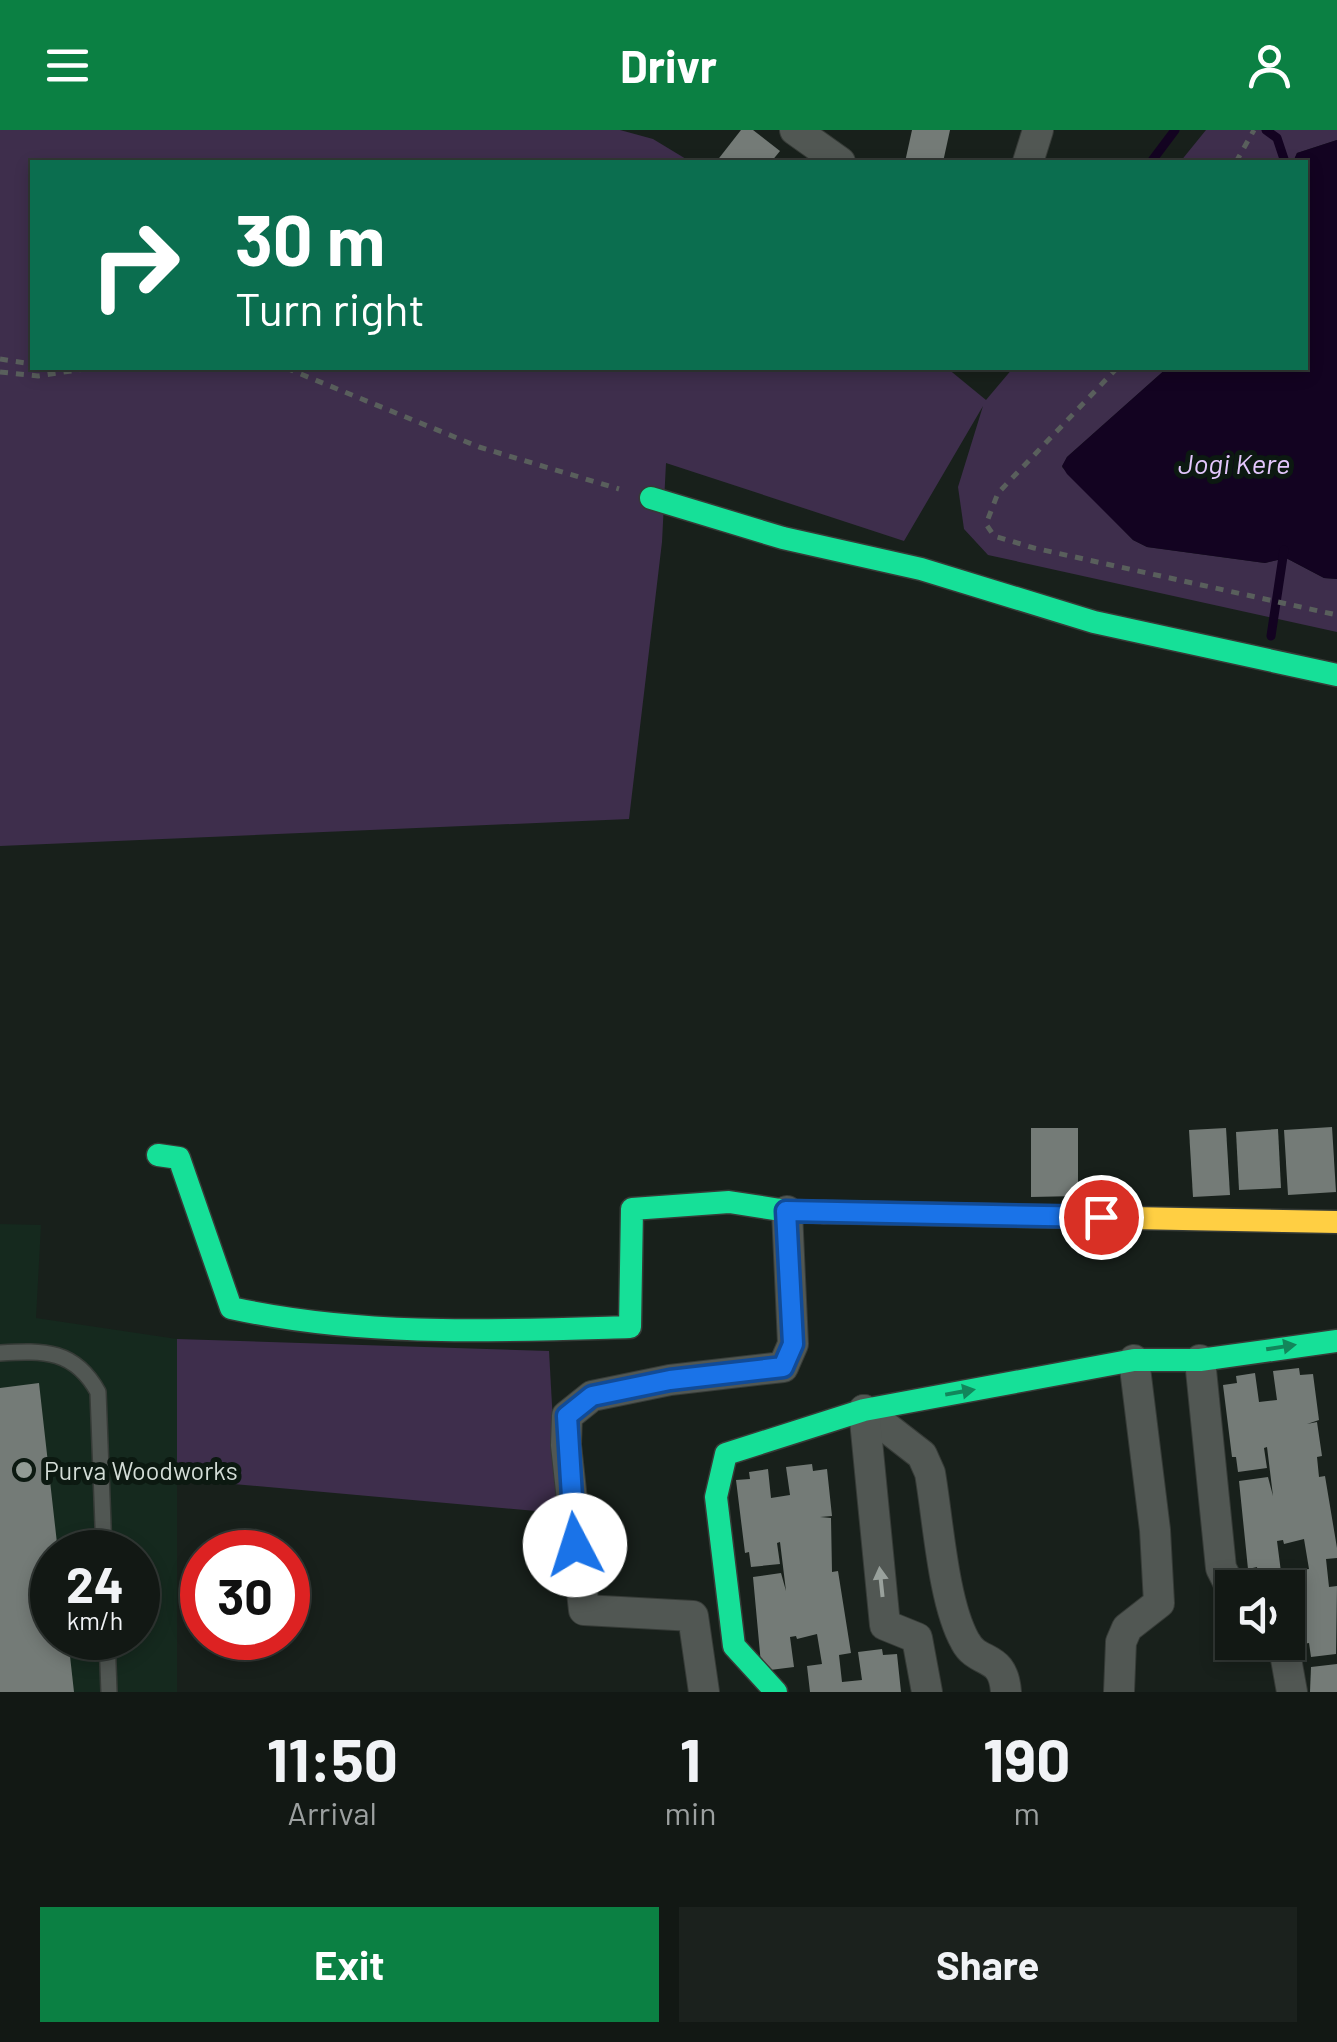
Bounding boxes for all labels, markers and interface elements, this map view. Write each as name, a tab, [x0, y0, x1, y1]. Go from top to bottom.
icon: menu	[40, 38, 95, 93]
text: Drivr	[620, 38, 717, 92]
icon: person	[1242, 38, 1297, 93]
text: 30 m	[235, 196, 385, 280]
icon: right	[70, 200, 200, 330]
text: Turn right	[235, 281, 425, 335]
water label: Jogi Kere	[1178, 446, 1290, 480]
pin	[1059, 1175, 1144, 1260]
icon: arrive	[1074, 1190, 1129, 1245]
one-way arrow	[1265, 1339, 1297, 1354]
one-way arrow	[944, 1384, 975, 1400]
place label: Purva Woodworks	[44, 1455, 238, 1485]
marker: Purva Woodworks	[13, 1459, 35, 1481]
position arrow	[523, 1493, 627, 1597]
speed limit sign: 30	[180, 1530, 310, 1660]
text: 24	[66, 1553, 124, 1613]
one-way arrow	[872, 1566, 888, 1598]
map controls	[1215, 1570, 1305, 1660]
button: sound	[1215, 1570, 1305, 1660]
text: km/h	[67, 1605, 123, 1635]
text: 11:50	[267, 1722, 398, 1794]
text: 1	[680, 1722, 701, 1794]
text: 190	[983, 1722, 1070, 1794]
text: Arrival	[288, 1793, 377, 1831]
text: min	[665, 1793, 716, 1831]
text: m	[1013, 1793, 1040, 1831]
button: Exit	[40, 1907, 659, 2022]
button: Share	[679, 1907, 1297, 2022]

